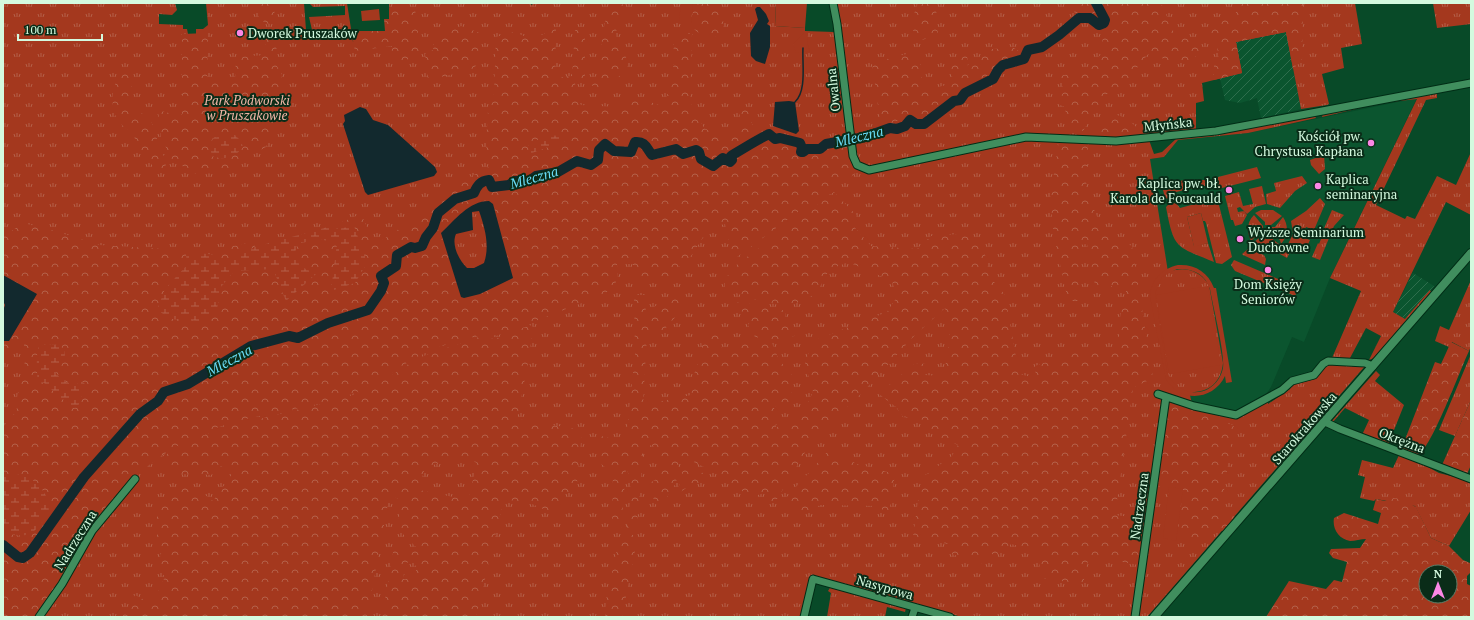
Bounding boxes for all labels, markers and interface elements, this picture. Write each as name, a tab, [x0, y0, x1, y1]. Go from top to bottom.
scale bar	[18, 16, 102, 42]
text: 100 m	[24, 22, 57, 37]
place label: Dworek Pruszaków	[248, 24, 357, 42]
marker: Dworek Pruszaków	[235, 28, 245, 38]
street label: Owalna	[822, 67, 844, 113]
park label: Park Podworski w Pruszakowie	[203, 91, 290, 124]
street label: Młyńska	[1143, 112, 1194, 135]
water label: Mleczna	[832, 121, 885, 151]
place label: Kościół pw. Chrystusa Kapłana	[1255, 127, 1363, 160]
marker: Kościół pw. Chrystusa Kapłana	[1366, 138, 1376, 148]
water label: Mleczna	[507, 161, 560, 193]
place label: Kaplica seminaryjna	[1326, 170, 1398, 203]
place label: Kaplica pw. bł. Karola de Foucauld	[1110, 174, 1221, 207]
marker: Kaplica seminaryjna	[1313, 181, 1323, 191]
marker: Kaplica pw. bł. Karola de Foucauld	[1224, 185, 1234, 195]
place label: Wyższe Seminarium Duchowne	[1248, 223, 1364, 256]
marker: Wyższe Seminarium Duchowne	[1235, 234, 1245, 244]
marker: Dom Księży Seniorów	[1263, 265, 1273, 275]
place label: Dom Księży Seniorów	[1234, 275, 1302, 308]
water label: Mleczna	[202, 340, 255, 381]
street label: Starokrakowska	[1267, 388, 1341, 468]
street label: Okrężna	[1376, 423, 1428, 457]
street label: Nadrzeczna	[1125, 471, 1153, 541]
street label: Nadrzeczna	[49, 506, 101, 573]
north arrow	[1418, 564, 1458, 604]
text: N	[1434, 567, 1443, 581]
street label: Nasypowa	[854, 570, 916, 604]

